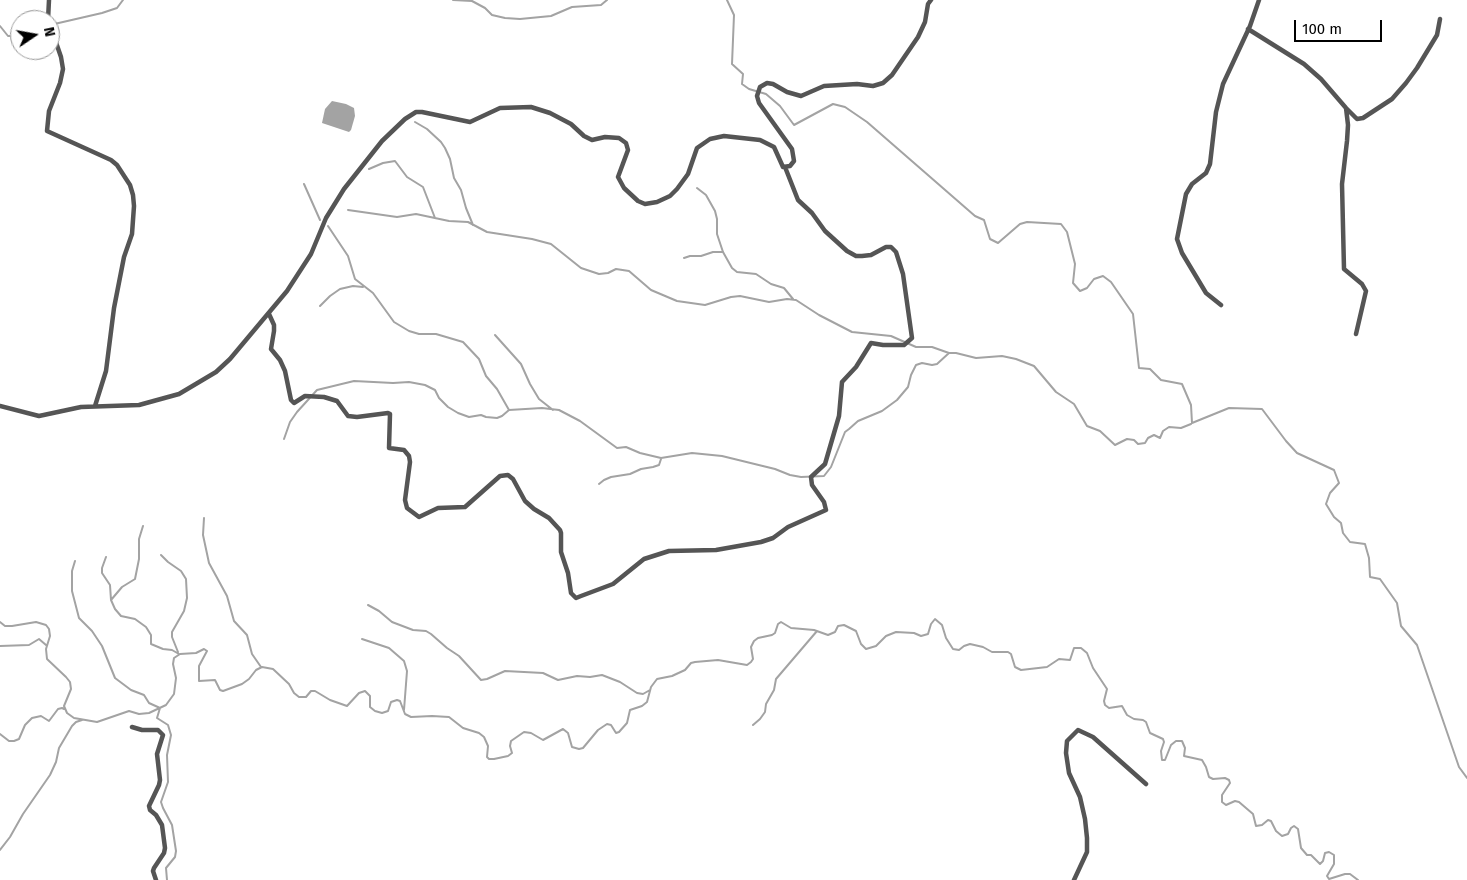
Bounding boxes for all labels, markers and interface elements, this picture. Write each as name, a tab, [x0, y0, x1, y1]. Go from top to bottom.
north arrow	[10, 10, 60, 60]
scale bar	[1297, 10, 1384, 42]
text: 100 m	[1302, 20, 1342, 38]
text: N	[40, 26, 58, 38]

